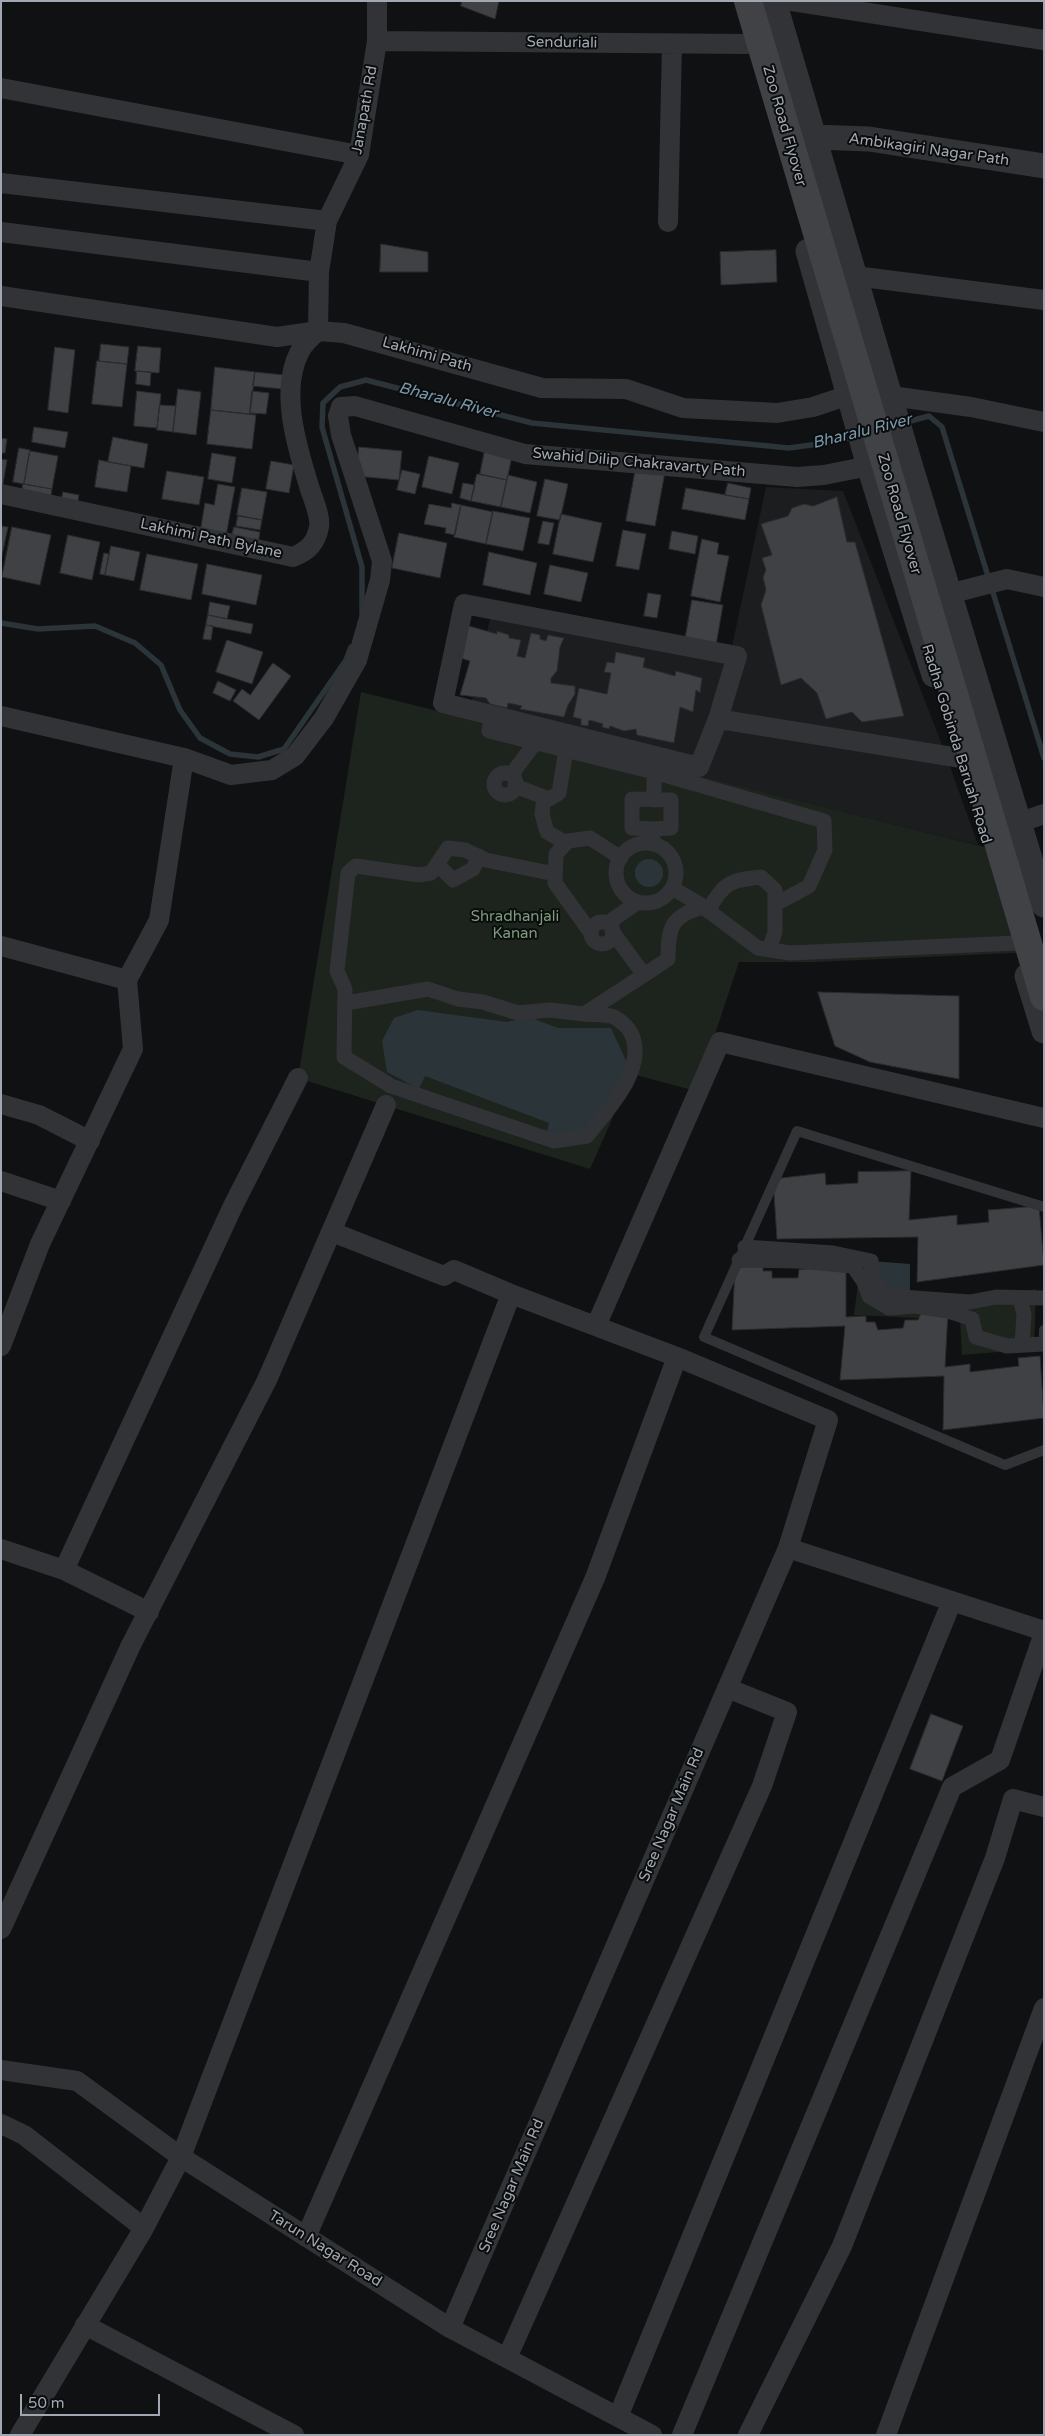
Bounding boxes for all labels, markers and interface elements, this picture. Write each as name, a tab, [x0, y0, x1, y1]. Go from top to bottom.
street label: Senduriali	[526, 33, 598, 53]
street label: Zoo Road Flyover	[758, 63, 810, 189]
street label: Janapath Rd	[348, 64, 382, 156]
street label: Ambikagiri Nagar Path	[848, 130, 1010, 170]
street label: Lakhimi Path	[380, 334, 474, 376]
water label: Bharalu River	[396, 379, 500, 423]
water label: Bharalu River	[810, 410, 914, 454]
street label: Swahid Dilip Chakravarty Path	[532, 445, 746, 481]
street label: Zoo Road Flyover	[873, 451, 925, 577]
street label: Lakhimi Path Bylane	[139, 515, 283, 563]
street label: Radha Gobinda Baruah Road	[917, 642, 995, 846]
park label: Shradhanjali Kanan	[471, 908, 559, 943]
street label: Sree Nagar Main Rd	[636, 1745, 708, 1885]
street label: Sree Nagar Main Rd	[476, 2116, 548, 2256]
street label: Tarun Nagar Road	[265, 2207, 385, 2291]
scale bar	[22, 2384, 162, 2416]
text: 50 m	[28, 2394, 65, 2412]

